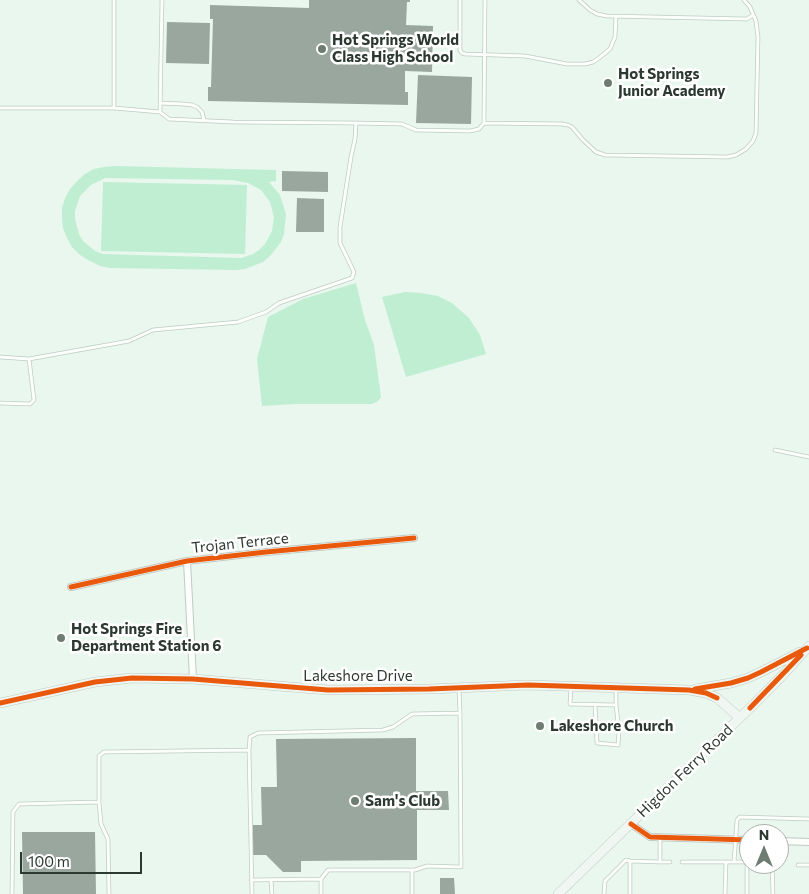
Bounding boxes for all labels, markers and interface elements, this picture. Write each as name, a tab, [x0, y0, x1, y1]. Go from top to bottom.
place label: Hot Springs World Class High School	[332, 31, 459, 66]
marker: Hot Springs World Class High School	[316, 43, 328, 55]
place label: Hot Springs Junior Academy	[618, 65, 726, 100]
marker: Hot Springs Junior Academy	[602, 77, 614, 89]
street label: Trojan Terrace	[191, 529, 289, 557]
place label: Hot Springs Fire Department Station 6	[71, 620, 221, 655]
marker: Hot Springs Fire Department Station 6	[55, 632, 67, 644]
street label: Lakeshore Drive	[303, 667, 413, 685]
place label: Lakeshore Church	[550, 717, 674, 735]
marker: Lakeshore Church	[534, 720, 546, 732]
street label: Higdon Ferry Road	[633, 721, 737, 821]
place label: Sam's Club	[365, 792, 440, 810]
marker: Sam's Club	[349, 795, 361, 807]
north arrow	[739, 824, 789, 874]
text: N	[759, 826, 769, 843]
scale bar	[22, 842, 145, 874]
text: 100 m	[28, 852, 70, 870]

